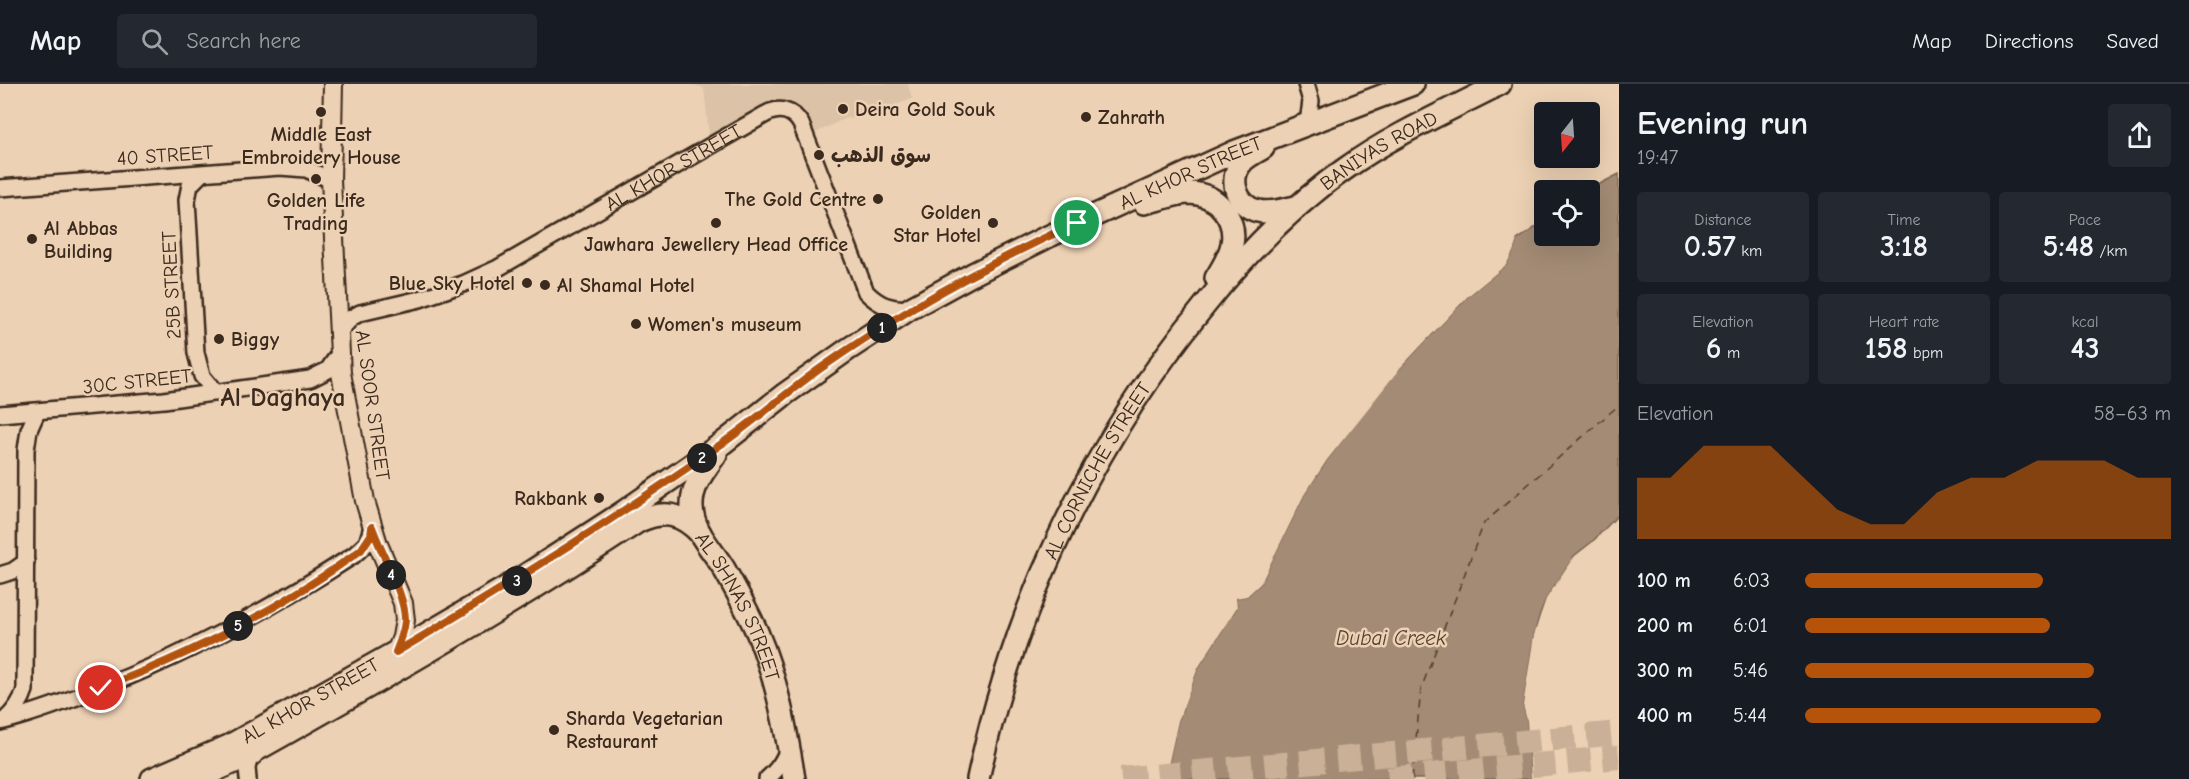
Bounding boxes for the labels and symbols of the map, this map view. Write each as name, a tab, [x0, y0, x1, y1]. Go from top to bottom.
place label: Deira Gold Souk	[855, 98, 995, 121]
marker: Deira Gold Souk	[836, 102, 850, 116]
north arrow	[1534, 102, 1600, 168]
marker: Middle East Embroidery House	[314, 105, 328, 119]
place label: Zahrath	[1098, 106, 1165, 129]
street label: BANIYAS ROAD	[1316, 106, 1441, 195]
marker: Zahrath	[1079, 110, 1093, 124]
street label: AL KHOR STREET	[601, 119, 746, 216]
place label: Middle East Embroidery House	[241, 123, 401, 169]
street label: AL KHOR STREET	[1116, 131, 1266, 215]
street label: 40 STREET	[116, 141, 215, 170]
place label: سوق الذهب	[831, 144, 931, 168]
marker: سوق الذهب	[812, 148, 826, 162]
marker: Golden Life Trading	[309, 172, 323, 186]
place label: The Gold Centre	[725, 188, 866, 211]
place label: Golden Life Trading	[267, 189, 365, 235]
marker: The Gold Centre	[871, 192, 885, 206]
pin	[1051, 197, 1102, 248]
place label: Golden Star Hotel	[894, 201, 981, 247]
marker: Jawhara Jewellery Head Office	[709, 216, 723, 230]
marker: Golden Star Hotel	[986, 216, 1000, 230]
place label: Al Abbas Building	[44, 217, 118, 263]
street label: 25B STREET	[157, 230, 186, 340]
marker: Al Abbas Building	[25, 232, 39, 246]
place label: Jawhara Jewellery Head Office	[584, 233, 848, 256]
place label: Blue Sky Hotel	[389, 272, 515, 295]
place label: Al Shamal Hotel	[557, 274, 695, 297]
marker: Blue Sky Hotel	[520, 276, 534, 290]
marker: Al Shamal Hotel	[538, 278, 552, 292]
place label: Women's museum	[648, 313, 802, 336]
pin: 1	[867, 313, 897, 343]
marker: Women's museum	[629, 317, 643, 331]
place label: Biggy	[231, 328, 280, 351]
street label: AL SOOR STREET	[351, 328, 395, 482]
marker: Biggy	[212, 332, 226, 346]
street label: 30C STREET	[82, 364, 193, 399]
street label: AL CORNICHE STREET	[1039, 378, 1156, 563]
district label: Al Daghaya	[220, 383, 346, 413]
pin: 2	[687, 443, 717, 473]
place label: Rakbank	[514, 487, 587, 510]
marker: Rakbank	[592, 491, 606, 505]
street label: AL SHNAS STREET	[690, 528, 784, 684]
pin: 4	[376, 560, 406, 590]
pin: 3	[502, 566, 532, 596]
pin: 5	[223, 611, 253, 641]
water label: Dubai Creek	[1336, 626, 1447, 650]
street label: AL KHOR STREET	[238, 653, 383, 748]
pin	[75, 662, 126, 713]
place label: Sharda Vegetarian Restaurant	[566, 707, 723, 753]
marker: Sharda Vegetarian Restaurant	[547, 723, 561, 737]

